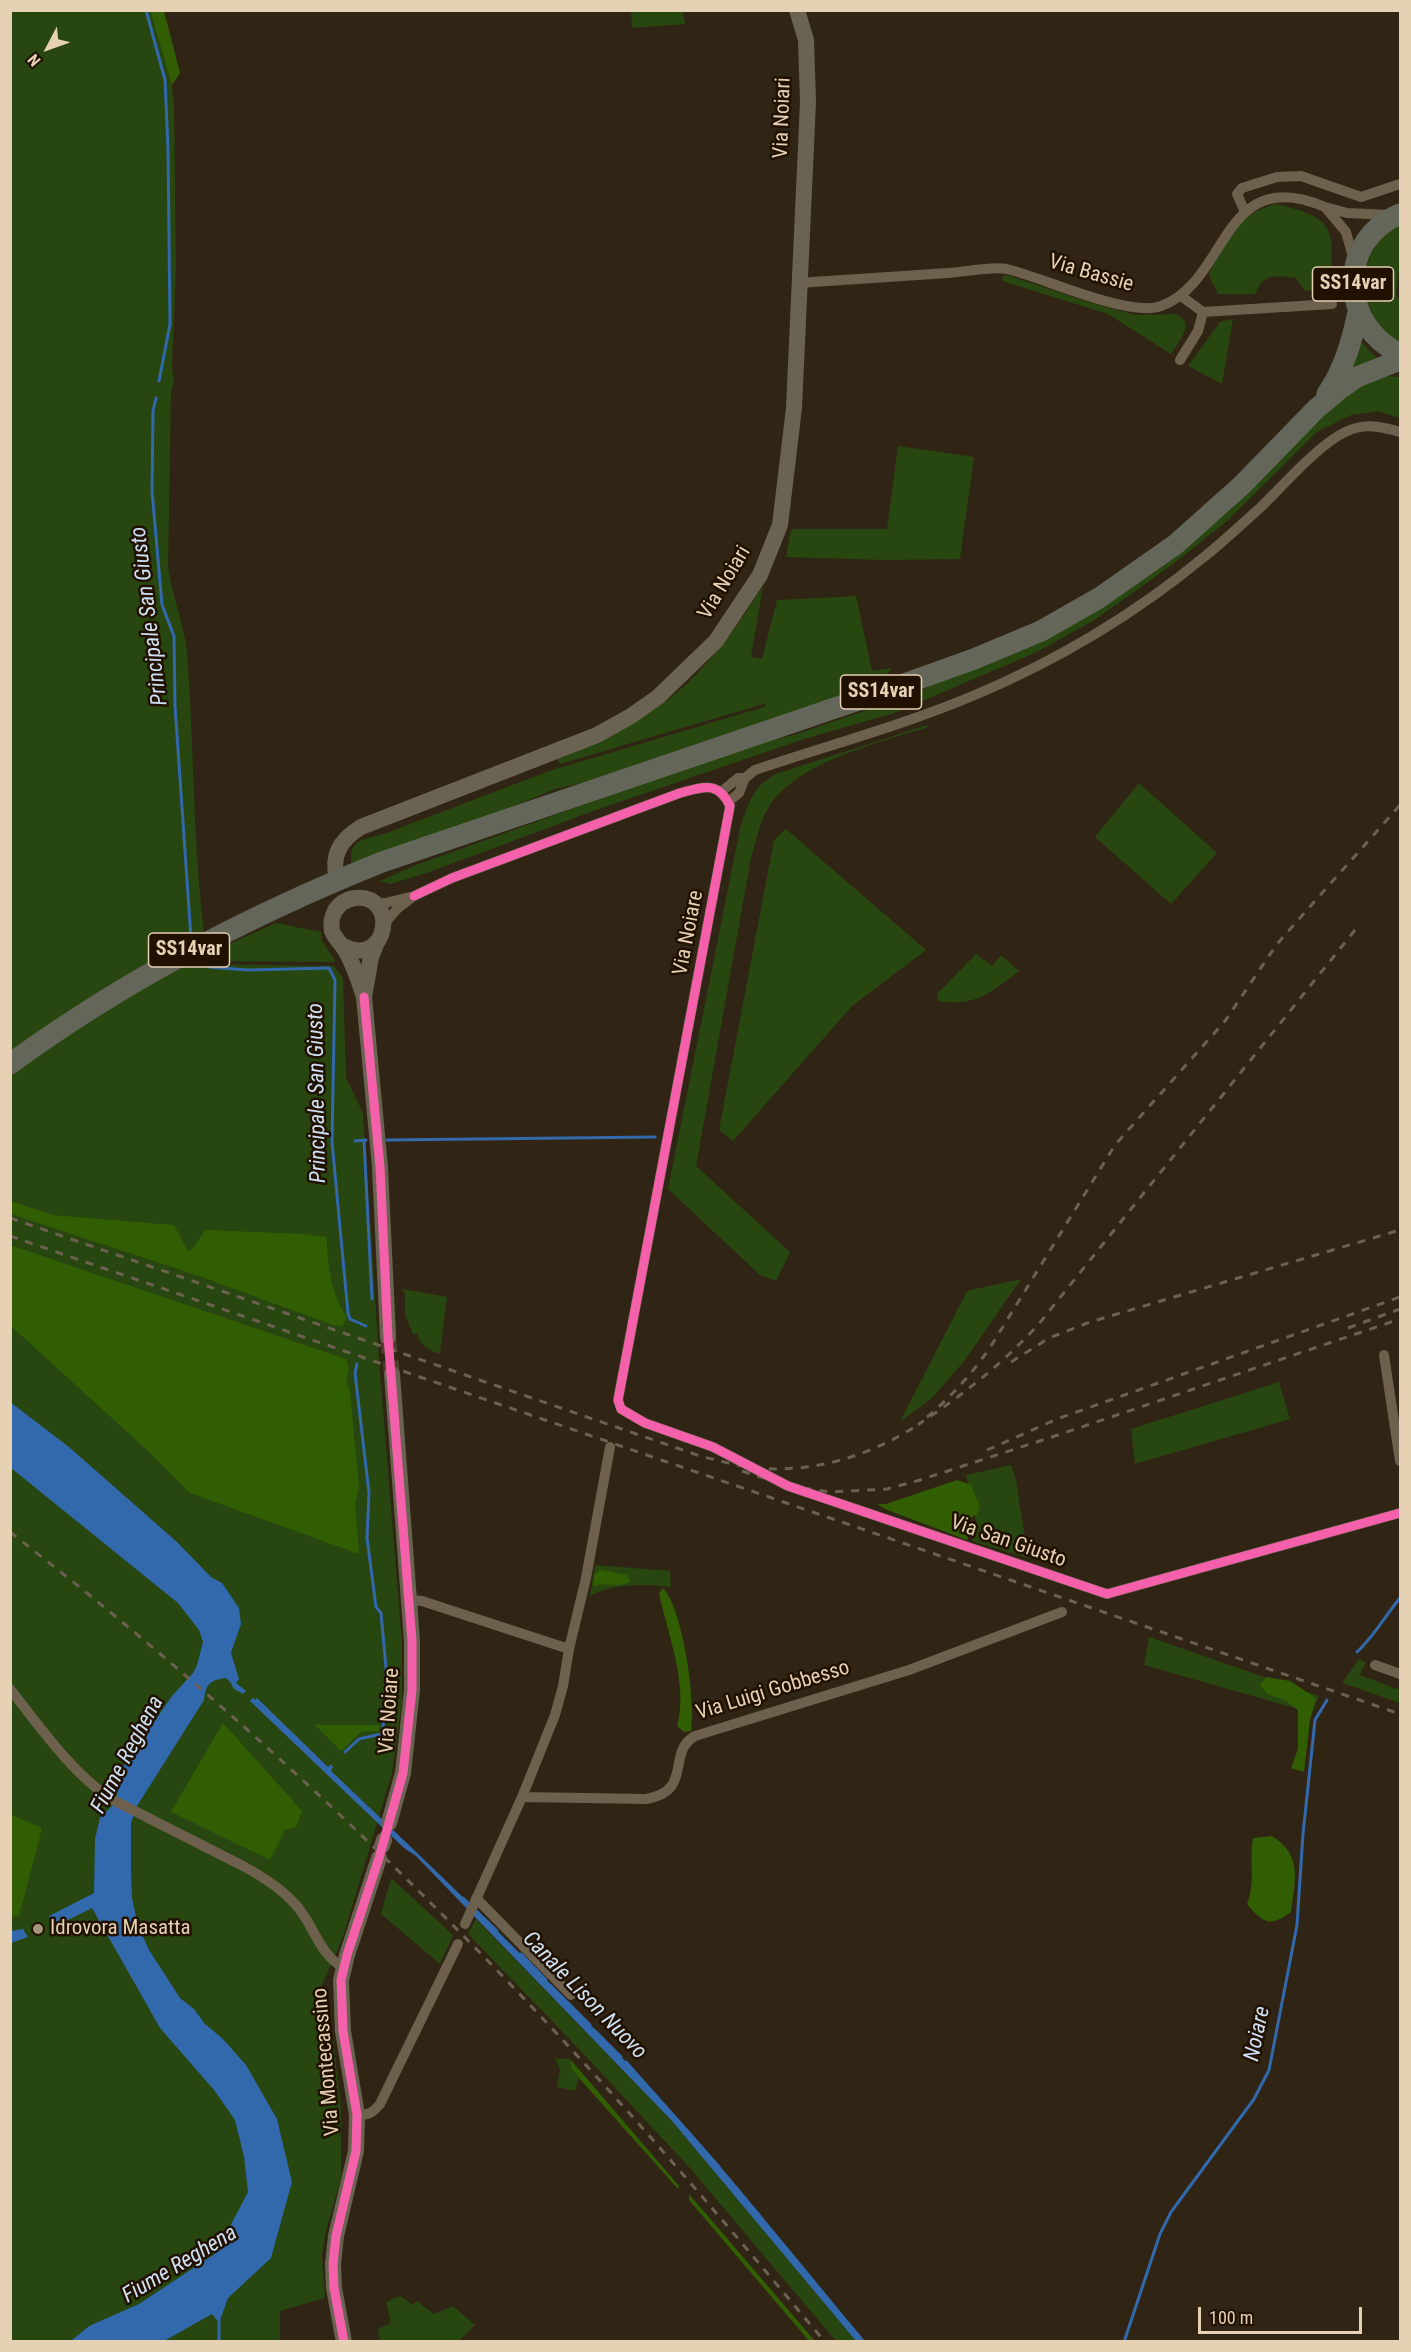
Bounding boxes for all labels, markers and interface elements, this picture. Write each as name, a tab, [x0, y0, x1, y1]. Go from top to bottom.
north arrow	[18, 18, 78, 78]
text: N	[24, 50, 44, 70]
street label: Via Noiari	[769, 77, 797, 159]
street label: Via Bassie	[1046, 250, 1136, 298]
road number: SS14var	[1312, 267, 1394, 301]
water label: Principale San Giusto	[126, 525, 174, 707]
street label: Via Noiari	[693, 542, 757, 624]
road number: SS14var	[840, 675, 922, 709]
street label: Via Noiare	[668, 888, 710, 978]
road number: SS14var	[148, 933, 230, 967]
water label: Principale San Giusto	[303, 1003, 333, 1183]
street label: Via San Giusto	[947, 1510, 1069, 1574]
street label: Via Luigi Gobbesso	[693, 1656, 853, 1726]
street label: Via Noiare	[374, 1667, 406, 1755]
water label: Fiume Reghena	[86, 1692, 170, 1818]
place label: Idrovora Masatta	[50, 1916, 191, 1942]
marker: Idrovora Masatta	[31, 1922, 45, 1936]
water label: Canale Lison Nuovo	[516, 1927, 652, 2065]
street label: Via Montecassino	[308, 1987, 346, 2137]
water label: Noiare	[1239, 2004, 1277, 2064]
water label: Fiume Reghena	[118, 2220, 242, 2310]
scale bar	[1201, 2295, 1364, 2333]
text: 100 m	[1209, 2307, 1253, 2328]

